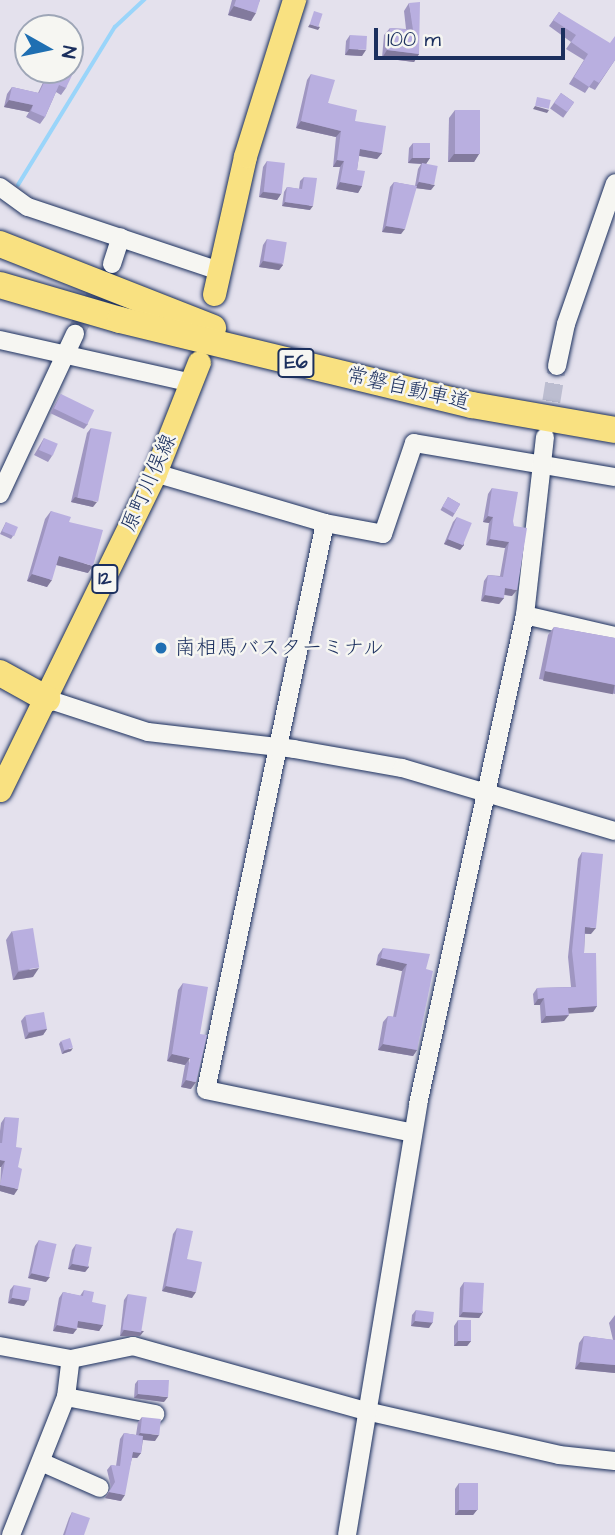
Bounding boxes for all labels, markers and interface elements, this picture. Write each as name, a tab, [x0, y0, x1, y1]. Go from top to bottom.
north arrow	[14, 14, 84, 84]
scale bar	[377, 14, 568, 58]
text: 100 m	[387, 25, 441, 54]
text: N	[54, 44, 83, 60]
road number: E6	[277, 348, 315, 378]
street label: 常磐自動車道	[344, 363, 472, 415]
street label: 原町川俣線	[116, 430, 182, 536]
road number: 12	[91, 564, 119, 594]
place label: 南相馬バスターミナル	[175, 635, 385, 661]
marker: 南相馬バスターミナル	[153, 640, 169, 656]

